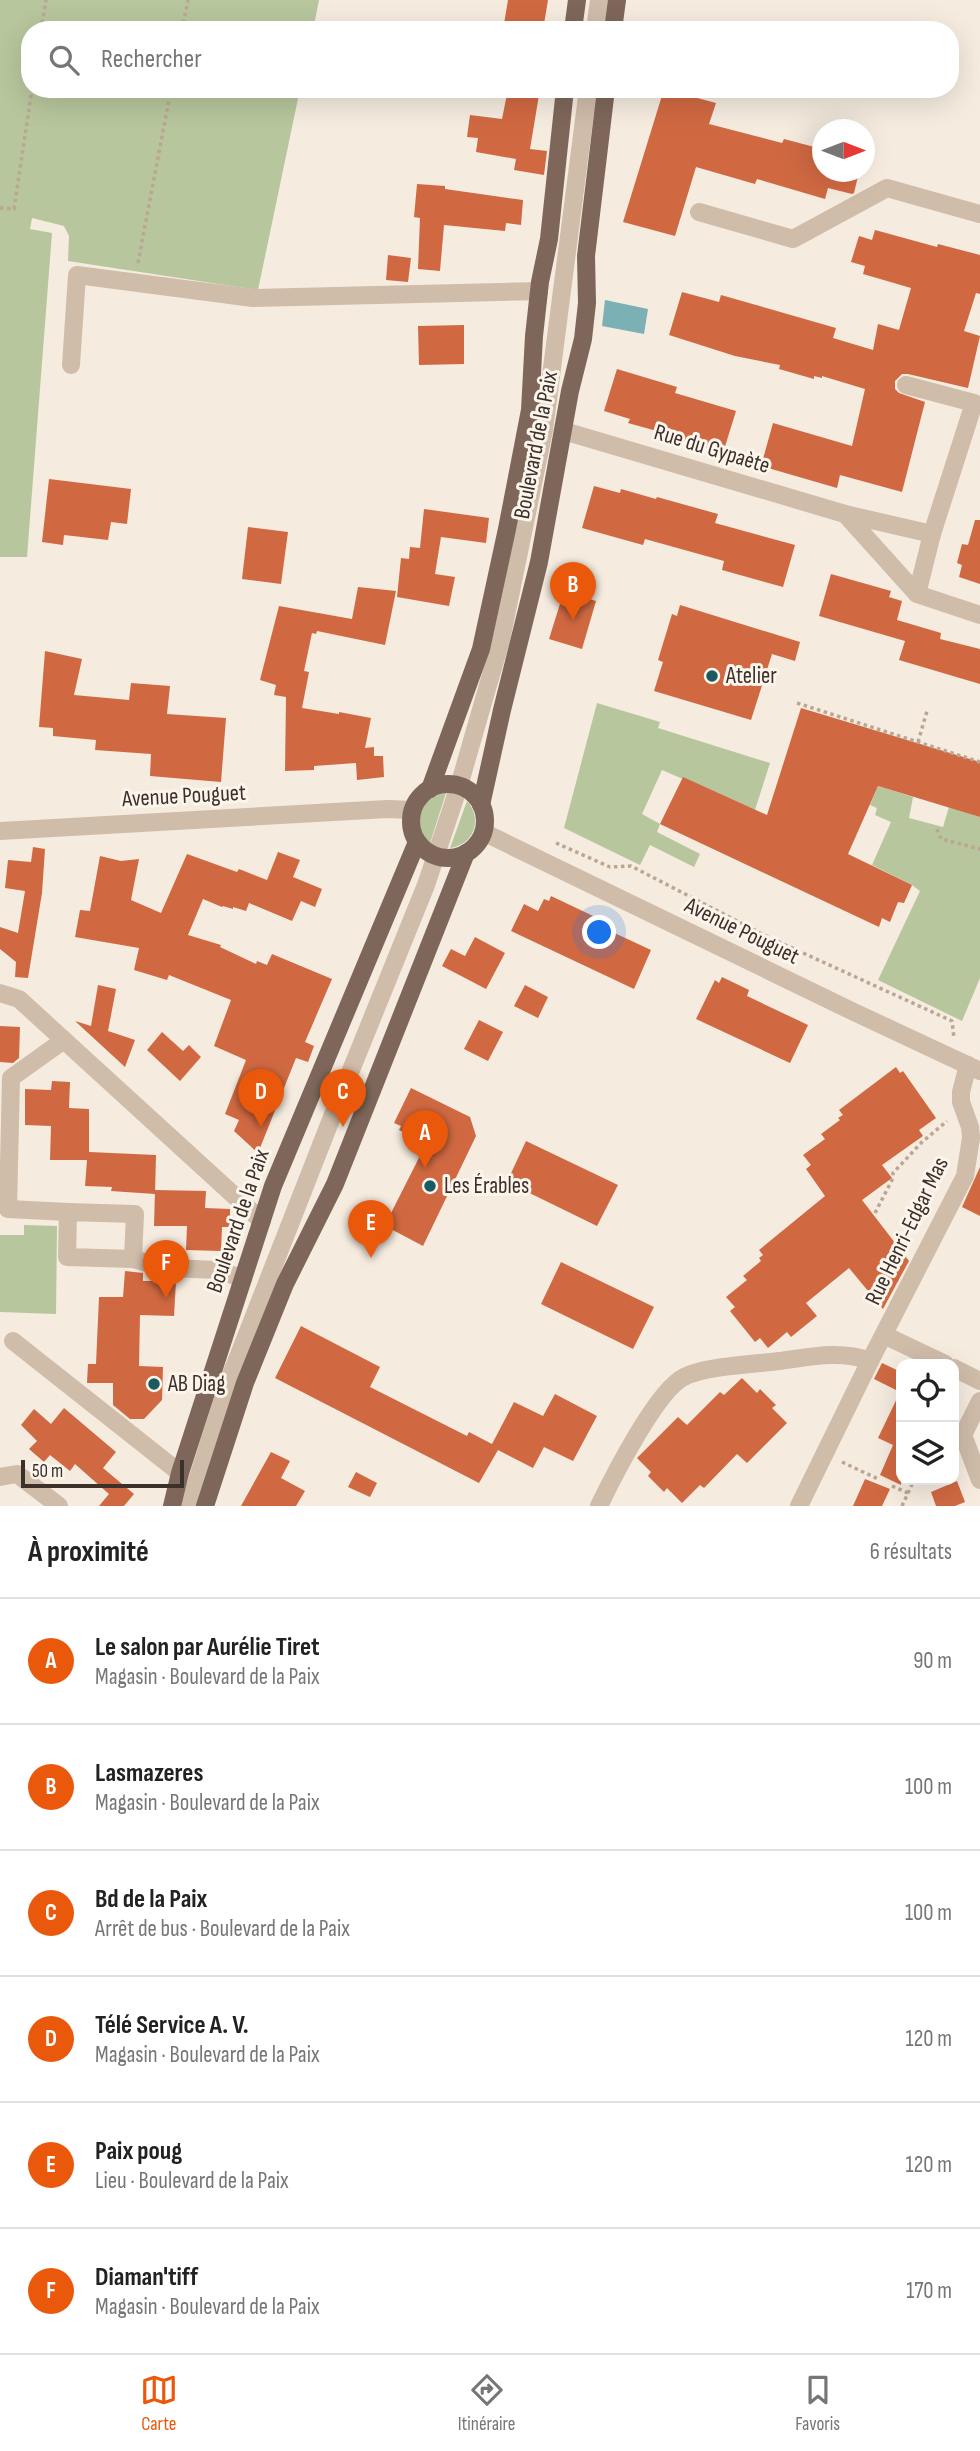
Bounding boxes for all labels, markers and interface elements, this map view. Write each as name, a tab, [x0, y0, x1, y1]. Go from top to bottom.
search box	[21, 21, 959, 98]
icon: search	[45, 41, 83, 79]
text: Rechercher	[101, 44, 202, 75]
north arrow	[812, 119, 875, 182]
street label: Boulevard de la Paix	[508, 368, 564, 521]
street label: Rue du Gypaète	[651, 418, 773, 480]
pin: B	[550, 562, 596, 620]
place label: Atelier	[725, 662, 777, 690]
marker: Atelier	[704, 668, 720, 684]
street label: Avenue Pouguet	[120, 779, 247, 813]
street label: Avenue Pouguet	[679, 891, 804, 971]
your location	[582, 915, 616, 949]
pin: D	[238, 1069, 284, 1127]
pin: C	[320, 1069, 366, 1127]
pin: A	[402, 1110, 448, 1168]
street label: Boulevard de la Paix	[200, 1145, 276, 1297]
street label: Rue Henri-Edgar Mas	[859, 1153, 955, 1309]
place label: Les Érables	[444, 1172, 529, 1200]
marker: Les Érables	[422, 1178, 438, 1194]
pin: E	[348, 1200, 394, 1258]
pin: F	[143, 1240, 189, 1298]
map controls	[896, 1359, 959, 1485]
button: locate	[896, 1359, 959, 1422]
place label: AB Diag	[167, 1370, 225, 1398]
marker: AB Diag	[146, 1376, 162, 1392]
button: layers	[896, 1422, 959, 1485]
scale bar	[21, 1457, 184, 1489]
text: 50 m	[32, 1460, 63, 1483]
text: À proximité	[28, 1534, 149, 1570]
text: 6 résultats	[870, 1538, 952, 1566]
text: Le salon par Aurélie Tiret	[95, 1632, 320, 1663]
text: A	[46, 1647, 56, 1675]
text: 90 m	[913, 1647, 952, 1675]
text: Magasin · Boulevard de la Paix	[95, 1663, 320, 1691]
text: Lasmazeres	[95, 1758, 203, 1789]
text: B	[46, 1773, 56, 1801]
text: 100 m	[905, 1773, 952, 1801]
text: Magasin · Boulevard de la Paix	[95, 1789, 320, 1817]
text: Bd de la Paix	[95, 1884, 207, 1915]
text: C	[45, 1899, 57, 1927]
text: 100 m	[905, 1899, 952, 1927]
text: Arrêt de bus · Boulevard de la Paix	[95, 1915, 350, 1943]
text: Télé Service A. V.	[95, 2010, 249, 2041]
text: D	[45, 2025, 57, 2053]
text: 120 m	[906, 2025, 952, 2053]
text: Magasin · Boulevard de la Paix	[95, 2041, 320, 2069]
text: Paix poug	[95, 2136, 182, 2167]
text: E	[46, 2151, 56, 2179]
text: 120 m	[906, 2151, 952, 2179]
text: Lieu · Boulevard de la Paix	[95, 2167, 289, 2195]
text: Diaman'tiff	[95, 2262, 198, 2293]
text: F	[46, 2277, 56, 2305]
text: 170 m	[906, 2277, 952, 2305]
text: Magasin · Boulevard de la Paix	[95, 2293, 320, 2321]
tab: Carte	[140, 2371, 178, 2436]
tab: Itinéraire	[458, 2371, 515, 2436]
tab: Favoris	[795, 2371, 840, 2436]

